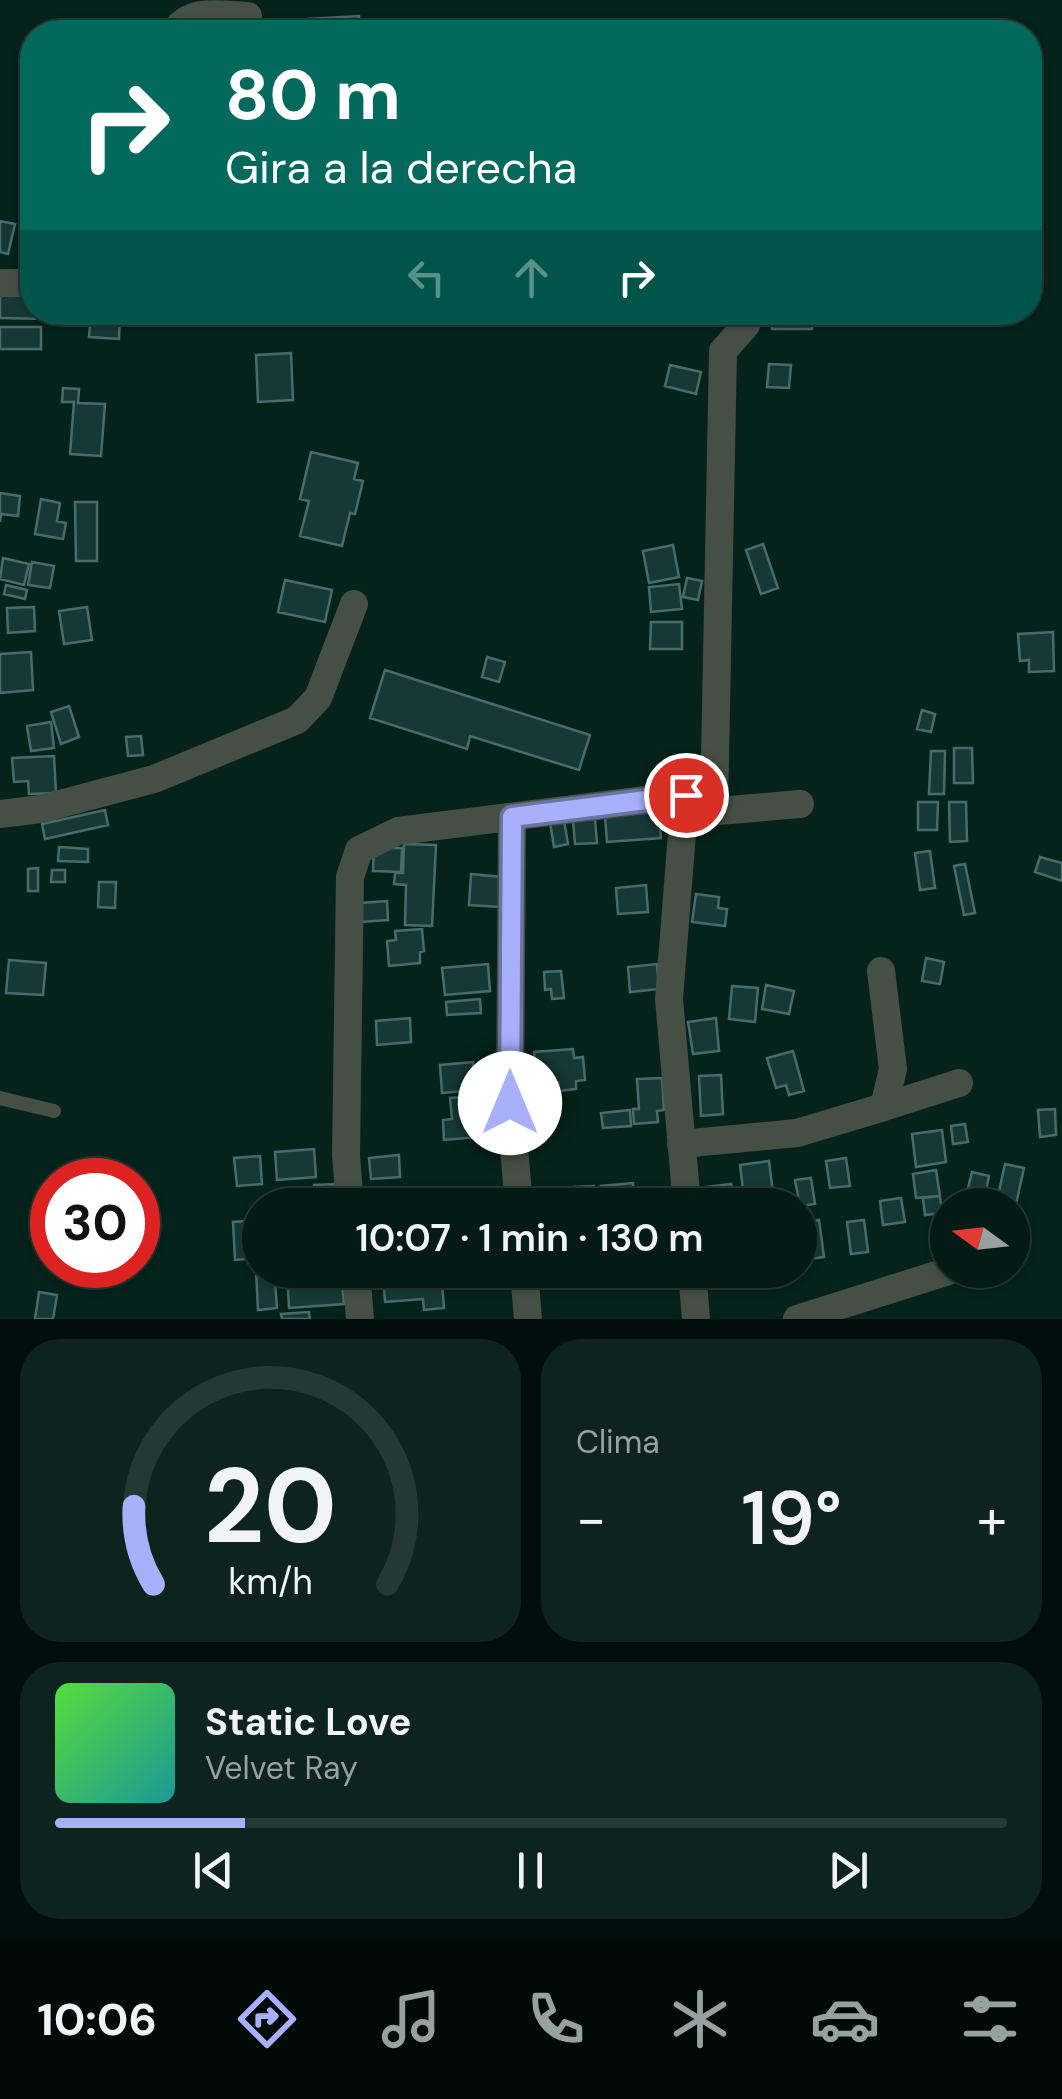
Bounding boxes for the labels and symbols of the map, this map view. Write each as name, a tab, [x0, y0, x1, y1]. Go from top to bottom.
pin	[644, 753, 729, 838]
position arrow	[458, 1051, 562, 1155]
speed limit sign: 30	[30, 1158, 160, 1288]
north arrow	[930, 1188, 1030, 1288]

